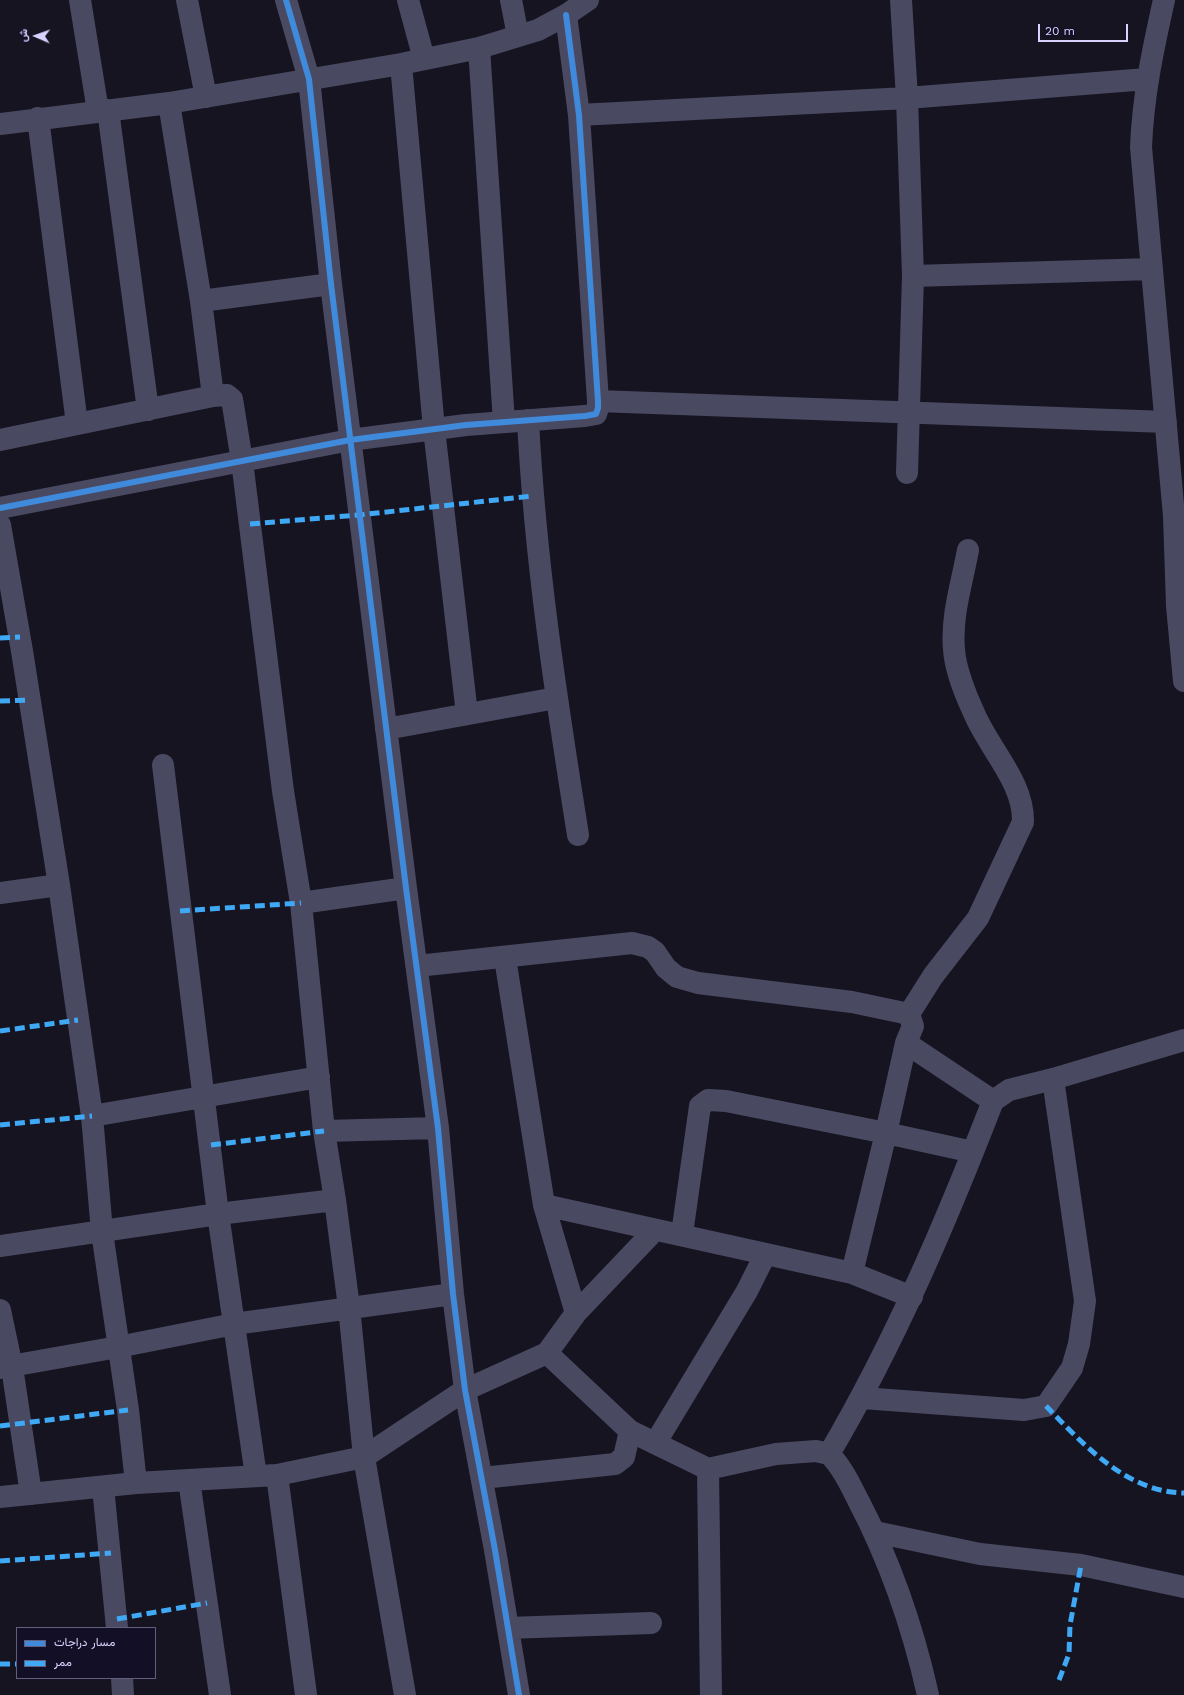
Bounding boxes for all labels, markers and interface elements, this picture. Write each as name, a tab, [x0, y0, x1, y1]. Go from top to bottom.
north arrow	[16, 16, 56, 56]
scale bar	[1040, 16, 1130, 42]
text: 20 m	[1045, 24, 1075, 38]
text: ش	[17, 29, 30, 42]
legend	[16, 1627, 156, 1679]
text: مسار دراجات	[54, 1635, 115, 1649]
text: ممر	[54, 1655, 72, 1669]

